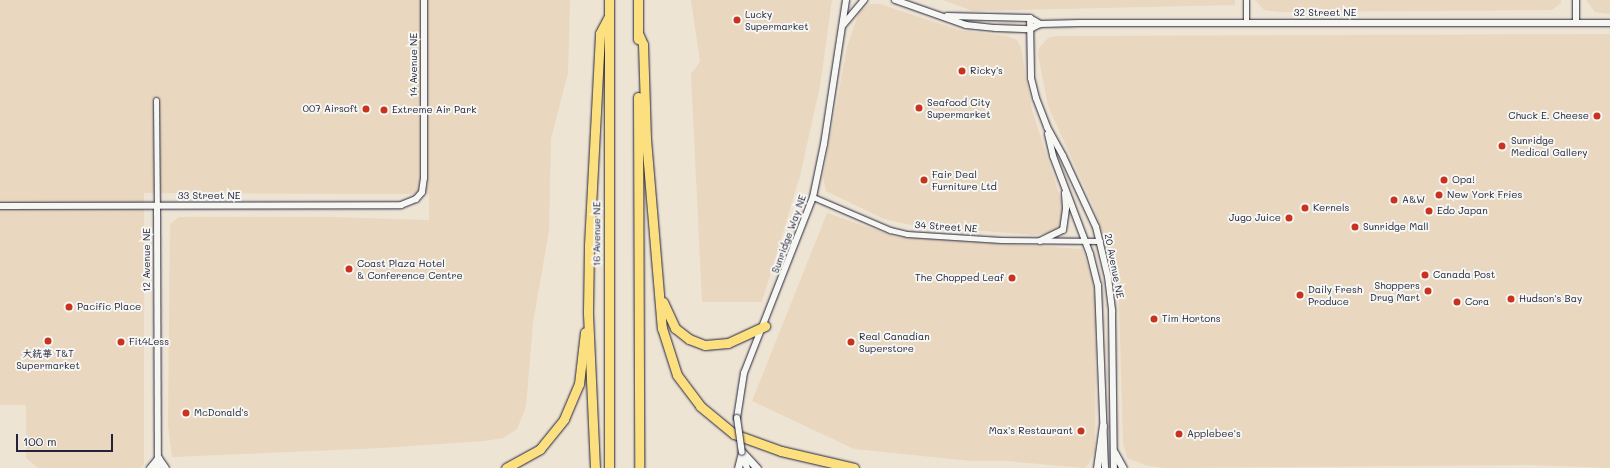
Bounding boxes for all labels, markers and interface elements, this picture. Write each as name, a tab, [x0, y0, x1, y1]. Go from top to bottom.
street label: 32 Street NE	[1294, 7, 1356, 19]
place label: Lucky Supermarket	[745, 8, 809, 32]
marker: Lucky Supermarket	[732, 15, 742, 25]
street label: 14 Avenue NE	[408, 33, 420, 97]
place label: Ricky's	[970, 65, 1003, 77]
marker: Ricky's	[957, 66, 967, 76]
place label: Seafood City Supermarket	[927, 96, 991, 120]
place label: 007 Airsoft	[303, 103, 358, 115]
marker: Seafood City Supermarket	[914, 103, 924, 113]
marker: 007 Airsoft	[361, 104, 371, 114]
place label: Extreme Air Park	[392, 104, 477, 116]
marker: Extreme Air Park	[379, 105, 389, 115]
place label: Chuck E. Cheese	[1508, 110, 1589, 122]
marker: Chuck E. Cheese	[1592, 111, 1602, 121]
place label: Sunridge Medical Gallery	[1511, 134, 1587, 158]
marker: Sunridge Medical Gallery	[1496, 140, 1508, 152]
place label: Fair Deal Furniture Ltd	[932, 168, 997, 192]
place label: Opa!	[1452, 174, 1475, 186]
marker: Fair Deal Furniture Ltd	[919, 175, 929, 185]
marker: Opa!	[1439, 175, 1449, 185]
place label: New York Fries	[1447, 189, 1522, 201]
street label: 33 Street NE	[177, 190, 241, 202]
marker: New York Fries	[1434, 190, 1444, 200]
street label: Sunridge Way NE	[769, 193, 809, 275]
place label: A&W	[1402, 194, 1425, 206]
marker: A&W	[1389, 195, 1399, 205]
street label: 16 Avenue NE	[591, 202, 603, 266]
place label: Kernels	[1313, 202, 1349, 214]
marker: Kernels	[1300, 203, 1310, 213]
place label: Edo Japan	[1437, 205, 1488, 217]
marker: Edo Japan	[1424, 206, 1434, 216]
place label: Jugo Juice	[1229, 212, 1281, 224]
marker: Jugo Juice	[1284, 213, 1294, 223]
street label: 34 Street NE	[914, 219, 978, 235]
place label: Sunridge Mall	[1363, 221, 1428, 233]
marker: Sunridge Mall	[1350, 222, 1360, 232]
street label: 12 Avenue NE	[141, 228, 153, 292]
street label: 20 Avenue NE	[1102, 233, 1126, 299]
place label: Coast Plaza Hotel & Conference Centre	[357, 257, 463, 280]
marker: Coast Plaza Hotel & Conference Centre	[344, 264, 354, 274]
place label: Canada Post	[1433, 269, 1495, 281]
marker: Canada Post	[1420, 270, 1430, 280]
place label: The Chopped Leaf	[915, 272, 1004, 284]
marker: The Chopped Leaf	[1007, 273, 1017, 283]
place label: Shoppers Drug Mart	[1370, 279, 1420, 302]
place label: Daily Fresh Produce	[1308, 283, 1362, 306]
marker: Shoppers Drug Mart	[1423, 286, 1433, 296]
marker: Daily Fresh Produce	[1295, 290, 1305, 300]
place label: Hudson's Bay	[1519, 293, 1582, 305]
marker: Hudson's Bay	[1506, 294, 1516, 304]
place label: Cora	[1465, 296, 1489, 308]
marker: Cora	[1452, 297, 1462, 307]
place label: Pacific Place	[77, 301, 141, 313]
marker: Pacific Place	[64, 302, 74, 312]
place label: Tim Hortons	[1162, 313, 1221, 325]
marker: Tim Hortons	[1149, 314, 1159, 324]
place label: Real Canadian Superstore	[859, 330, 930, 354]
marker: 大統華 T&T Supermarket	[43, 336, 53, 346]
place label: Fit4Less	[129, 336, 169, 348]
marker: Fit4Less	[116, 337, 126, 347]
marker: Real Canadian Superstore	[846, 337, 856, 347]
place label: 大統華 T&T Supermarket	[16, 347, 80, 370]
place label: McDonald's	[194, 407, 248, 419]
marker: McDonald's	[181, 408, 191, 418]
place label: Max's Restaurant	[989, 425, 1073, 437]
scale bar	[18, 426, 115, 452]
marker: Max's Restaurant	[1076, 426, 1086, 436]
place label: Applebee's	[1187, 428, 1241, 440]
marker: Applebee's	[1174, 429, 1184, 439]
text: 100 m	[23, 433, 57, 449]

